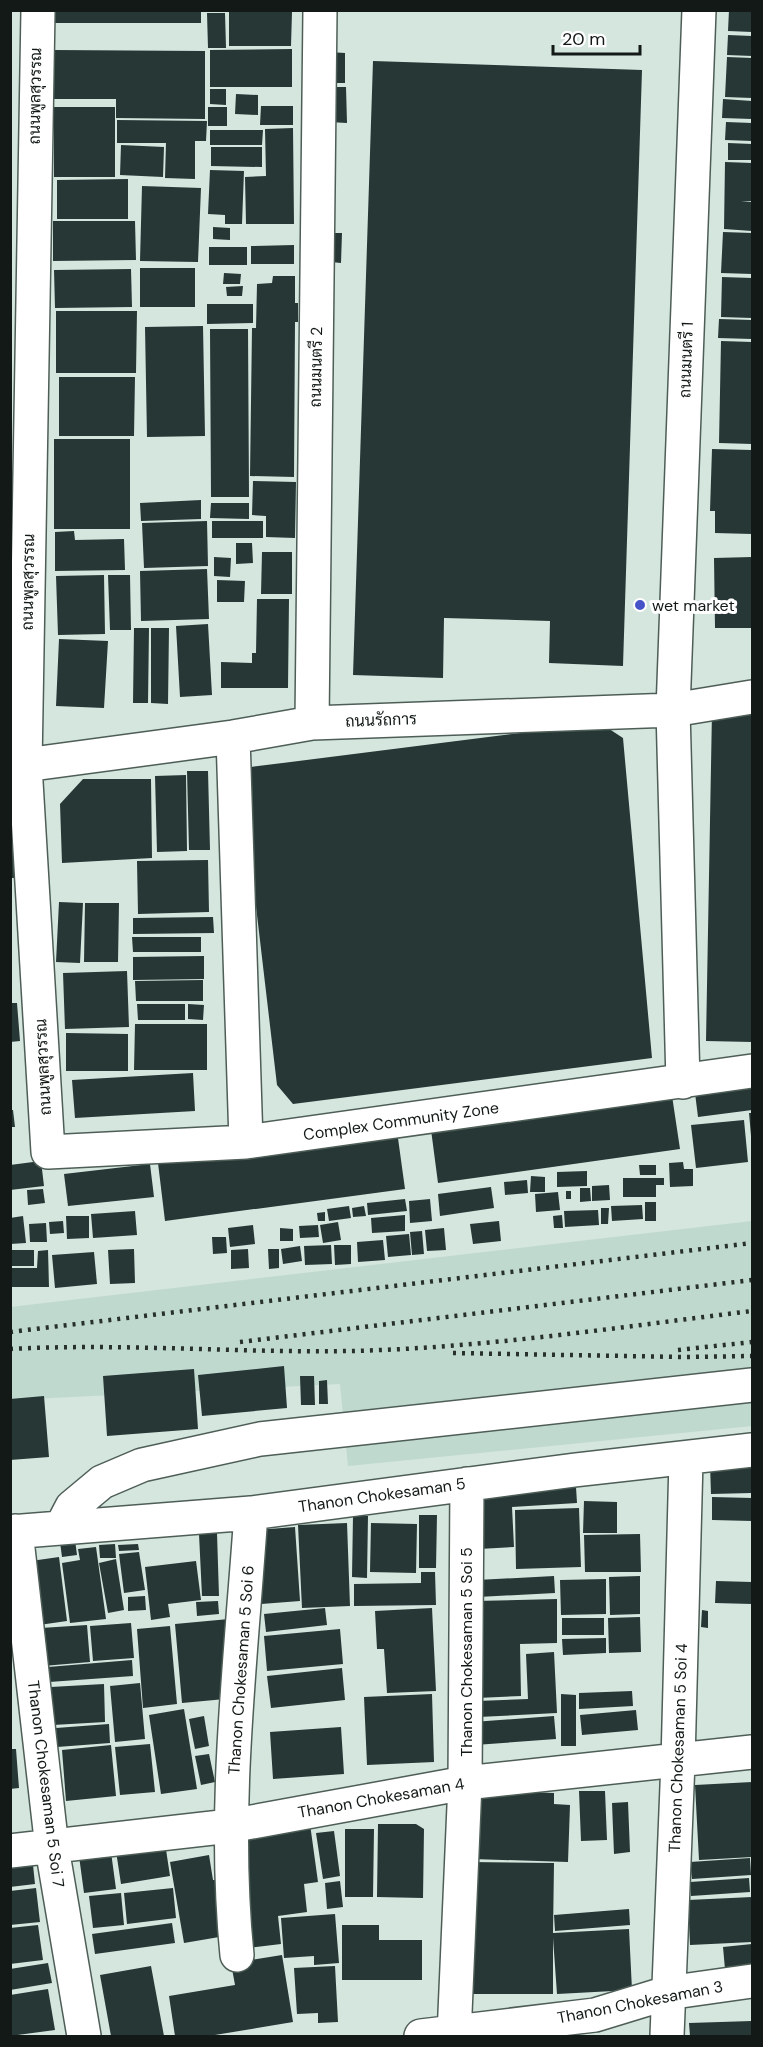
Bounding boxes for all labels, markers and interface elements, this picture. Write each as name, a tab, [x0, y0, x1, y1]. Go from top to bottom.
scale bar	[553, 18, 640, 56]
text: 20 m	[562, 27, 605, 51]
street label: ถนนพูลสุวรรณ	[24, 47, 47, 145]
street label: ถนนมนตรี 1	[673, 321, 698, 399]
street label: ถนนมนตรี 2	[304, 326, 327, 407]
street label: ถนนพูลสุวรรณ	[17, 533, 40, 631]
place label: wet market	[652, 595, 735, 616]
marker: wet market	[633, 598, 647, 612]
street label: ถนนรัถการ	[345, 708, 417, 732]
street label: ถนนพูลสุวรรณ	[30, 1018, 57, 1116]
street label: Complex Community Zone	[302, 1097, 500, 1145]
street label: Thanon Chokesaman 5	[297, 1473, 467, 1517]
street label: Thanon Chokesaman 5 Soi 5	[456, 1547, 477, 1757]
street label: Thanon Chokesaman 5 Soi 6	[223, 1565, 259, 1775]
street label: Thanon Chokesaman 5 Soi 4	[664, 1643, 692, 1853]
street label: Thanon Chokesaman 5 Soi 7	[23, 1679, 69, 1889]
street label: Thanon Chokesaman 4	[296, 1773, 466, 1823]
street label: Thanon Chokesaman 3	[555, 1976, 725, 2028]

